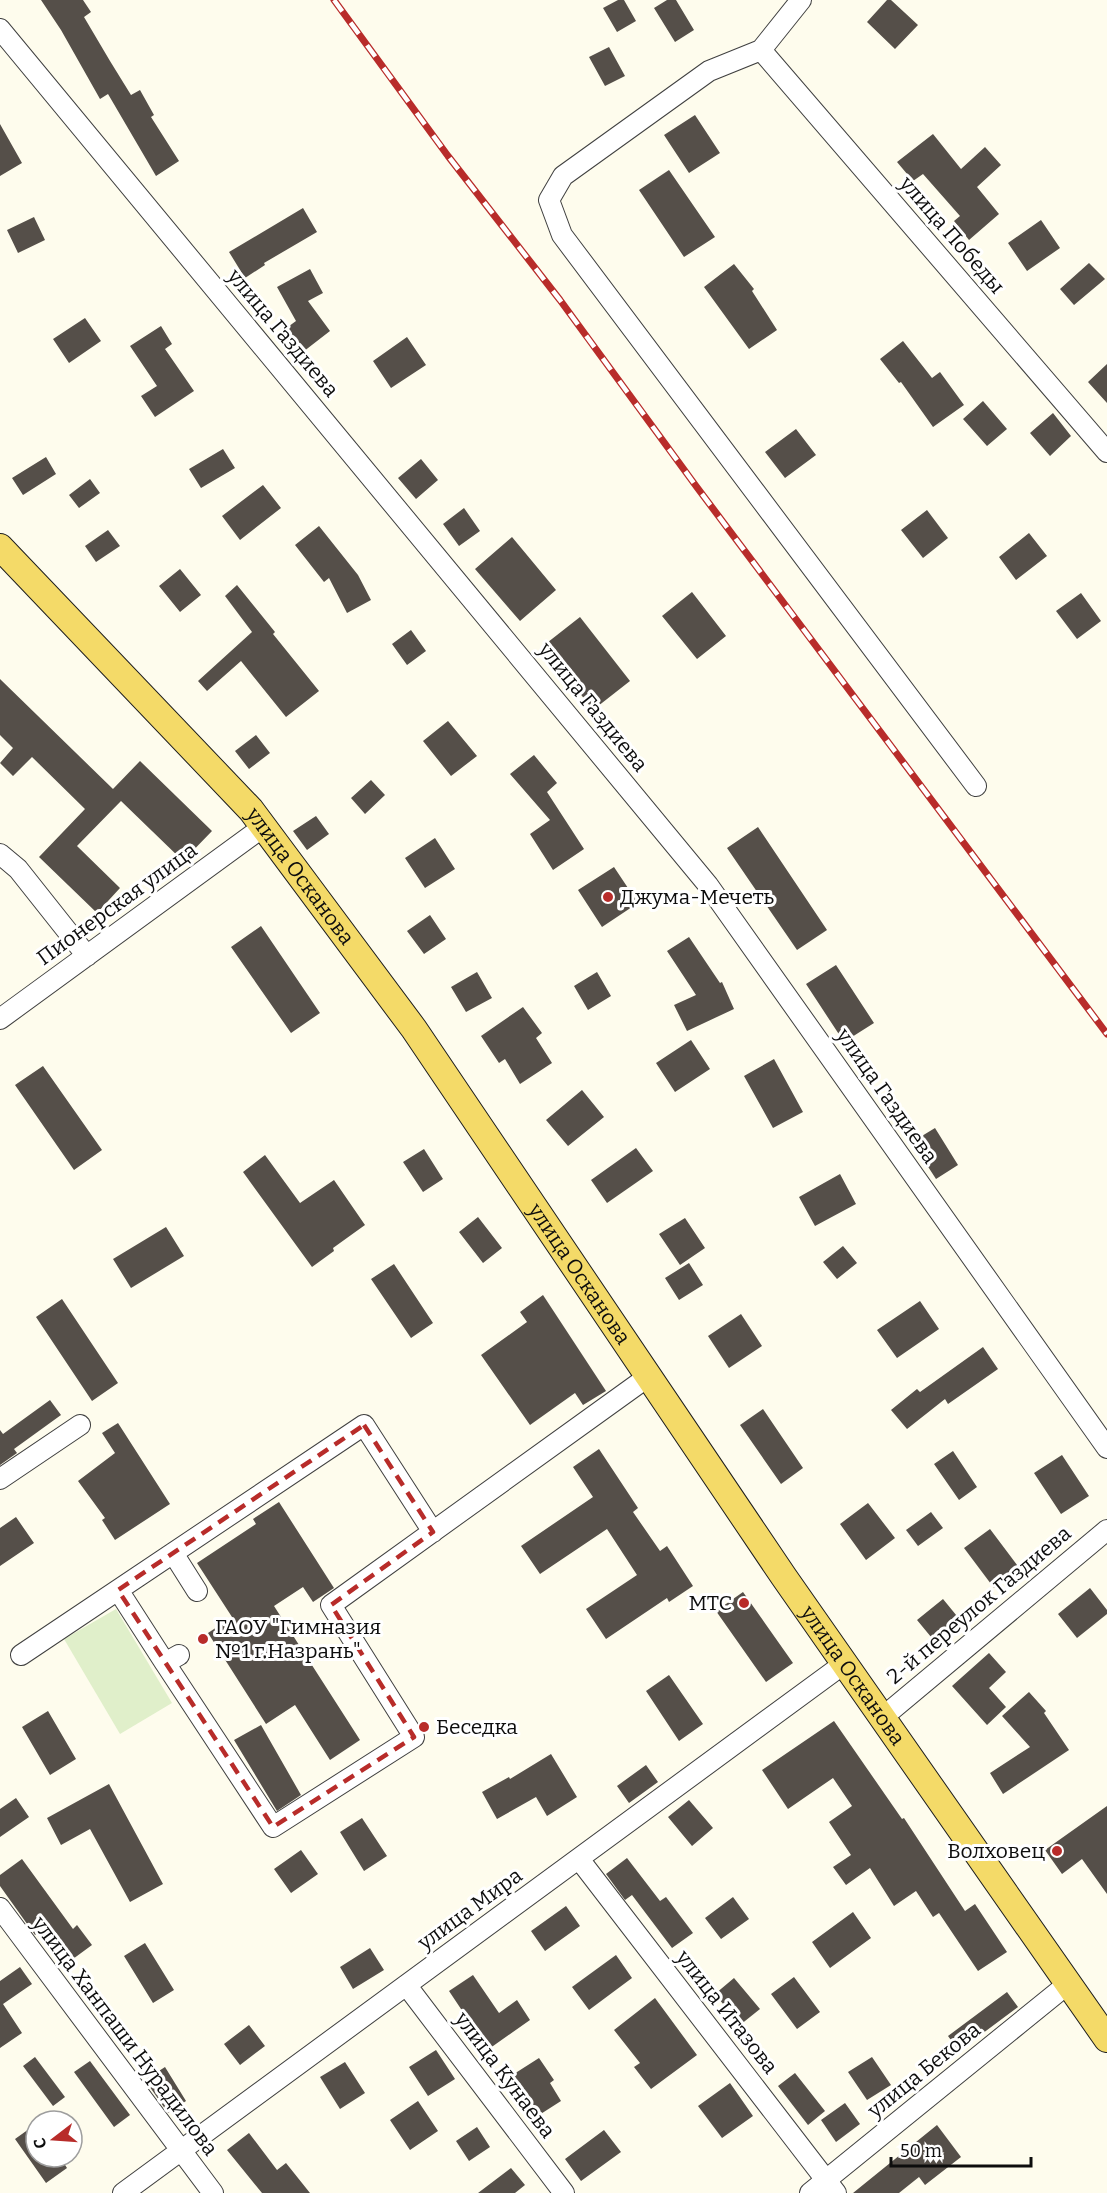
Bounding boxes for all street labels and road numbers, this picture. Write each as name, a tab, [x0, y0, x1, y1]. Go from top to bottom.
street label: улица Победы	[893, 170, 1010, 299]
street label: улица Газдиева	[221, 263, 344, 403]
street label: улица Газдиева	[532, 636, 654, 777]
street label: улица Осканова	[240, 801, 360, 950]
street label: Пионерская улица	[32, 837, 203, 971]
street label: улица Газдиева	[830, 1023, 944, 1169]
street label: улица Осканова	[522, 1197, 636, 1350]
street label: 2-й переулок Газдиева	[882, 1520, 1077, 1690]
street label: улица Осканова	[794, 1600, 911, 1751]
street label: улица Мира	[412, 1862, 528, 1956]
street label: улица Ханпаши Нурадилова	[26, 1910, 224, 2161]
street label: улица Итазова	[670, 1944, 784, 2080]
street label: улица Кунаева	[448, 2006, 561, 2144]
street label: улица Бекова	[862, 2016, 986, 2124]

